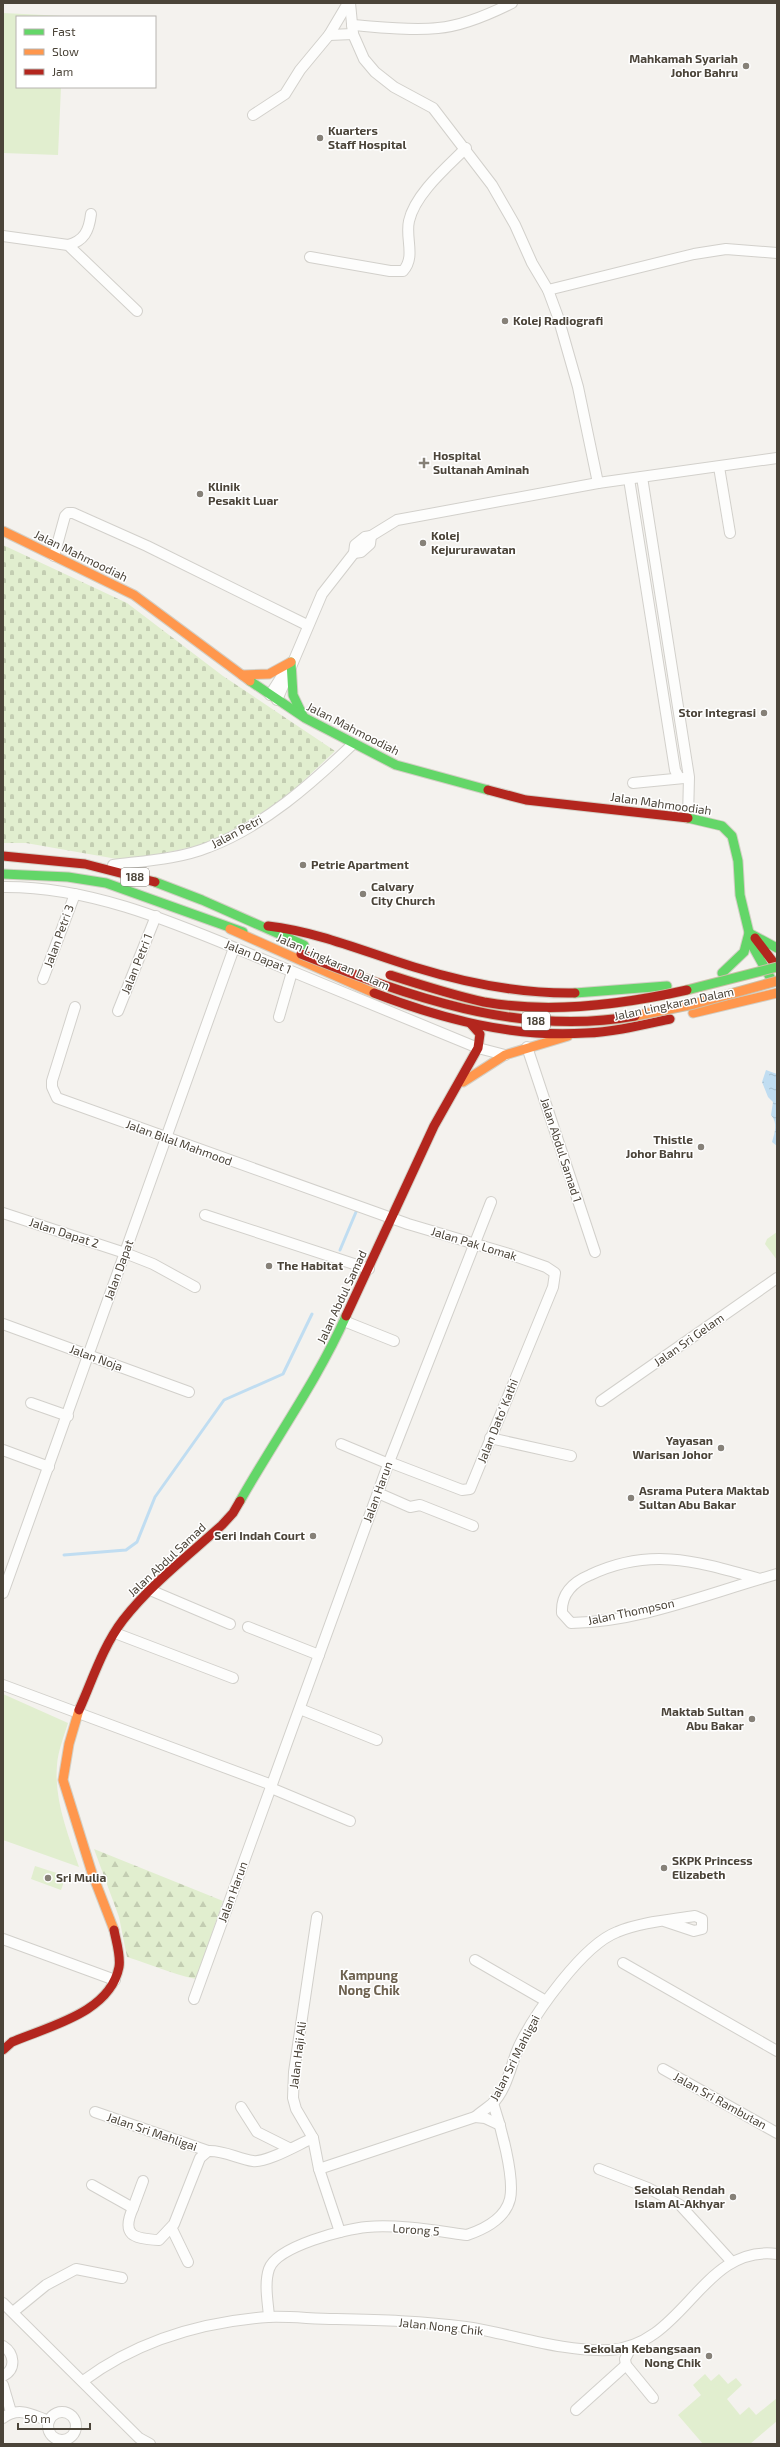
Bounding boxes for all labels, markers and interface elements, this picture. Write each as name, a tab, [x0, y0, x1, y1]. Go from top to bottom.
legend	[16, 16, 156, 88]
text: Fast	[52, 24, 76, 38]
text: Slow	[52, 44, 79, 58]
place label: Mahkamah Syariah Johor Bahru	[629, 51, 738, 79]
marker: Mahkamah Syariah Johor Bahru	[741, 61, 751, 71]
text: Jam	[52, 64, 73, 78]
place label: Kuarters Staff Hospital	[328, 123, 406, 151]
marker: Kuarters Staff Hospital	[315, 133, 325, 143]
place label: Kolej Radiografi	[513, 313, 603, 328]
marker: Kolej Radiografi	[500, 316, 510, 326]
place label: Hospital Sultanah Aminah	[433, 448, 529, 476]
marker: Hospital Sultanah Aminah	[418, 457, 430, 469]
place label: Klinik Pesakit Luar	[208, 479, 278, 507]
marker: Klinik Pesakit Luar	[195, 489, 205, 499]
street label: Jalan Mahmoodiah	[32, 526, 130, 584]
place label: Kolej Kejururawatan	[431, 528, 516, 557]
marker: Kolej Kejururawatan	[418, 538, 428, 548]
street label: Jalan Mahmoodiah	[305, 699, 402, 758]
place label: Stor Integrasi	[679, 705, 756, 719]
marker: Stor Integrasi	[759, 708, 769, 718]
street label: Jalan Mahmoodiah	[610, 789, 713, 817]
street label: Jalan Petri	[208, 812, 265, 851]
place label: Petrie Apartment	[311, 857, 409, 871]
marker: Petrie Apartment	[298, 860, 308, 870]
road number: 188	[121, 868, 149, 886]
place label: Calvary City Church	[371, 879, 435, 908]
marker: Calvary City Church	[358, 889, 368, 899]
street label: Jalan Petri 3	[40, 902, 76, 969]
street label: Jalan Lingkaran Dalam	[275, 930, 392, 992]
street label: Jalan Petri 1	[118, 931, 155, 996]
street label: Jalan Dapat 1	[223, 936, 294, 976]
street label: Jalan Lingkaran Dalam	[613, 983, 735, 1023]
road number: 188	[522, 1012, 550, 1030]
street label: Jalan Abdul Samad 1	[538, 1096, 585, 1204]
street label: Jalan Bilal Mahmood	[124, 1116, 234, 1168]
place label: Thistle Johor Bahru	[626, 1132, 693, 1160]
marker: Thistle Johor Bahru	[696, 1142, 706, 1152]
street label: Jalan Dapat 2	[28, 1214, 101, 1250]
street label: Jalan Pak Lomak	[430, 1223, 519, 1263]
street label: Jalan Dapat	[101, 1237, 136, 1302]
street label: Jalan Abdul Samad	[313, 1248, 369, 1346]
place label: The Habitat	[277, 1258, 343, 1272]
marker: The Habitat	[264, 1261, 274, 1271]
street label: Jalan Sri Gelam	[651, 1310, 726, 1369]
street label: Jalan Noja	[68, 1341, 125, 1374]
street label: Jalan Dato’ Kathi	[474, 1377, 520, 1465]
place label: Yayasan Warisan Johor	[632, 1433, 713, 1461]
marker: Yayasan Warisan Johor	[716, 1443, 726, 1453]
street label: Jalan Harun	[360, 1459, 395, 1524]
place label: Asrama Putera Maktab Sultan Abu Bakar	[639, 1483, 769, 1511]
marker: Asrama Putera Maktab Sultan Abu Bakar	[626, 1493, 636, 1503]
street label: Jalan Abdul Samad	[124, 1520, 208, 1599]
place label: Seri Indah Court	[214, 1528, 305, 1542]
marker: Seri Indah Court	[308, 1531, 318, 1541]
street label: Jalan Thompson	[586, 1595, 675, 1627]
place label: Maktab Sultan Abu Bakar	[661, 1704, 744, 1732]
marker: Maktab Sultan Abu Bakar	[747, 1714, 757, 1724]
place label: SKPK Princess Elizabeth	[672, 1853, 753, 1881]
street label: Jalan Harun	[215, 1859, 250, 1924]
marker: SKPK Princess Elizabeth	[659, 1863, 669, 1873]
place label: Sri Mulia	[56, 1870, 106, 1884]
marker: Sri Mulia	[43, 1873, 53, 1883]
district label: Kampung Nong Chik	[338, 1967, 401, 1998]
street label: Jalan Sri Mahligai	[486, 2012, 542, 2103]
street label: Jalan Haji Ali	[286, 2021, 309, 2089]
street label: Jalan Sri Rambutan	[672, 2069, 769, 2131]
street label: Jalan Sri Mahligai	[105, 2109, 199, 2153]
place label: Sekolah Rendah Islam Al-Akhyar	[634, 2182, 725, 2211]
marker: Sekolah Rendah Islam Al-Akhyar	[728, 2192, 738, 2202]
street label: Lorong 5	[392, 2220, 440, 2238]
street label: Jalan Nong Chik	[398, 2315, 484, 2337]
place label: Sekolah Kebangsaan Nong Chik	[583, 2341, 701, 2369]
marker: Sekolah Kebangsaan Nong Chik	[704, 2351, 714, 2361]
scale bar	[18, 2405, 90, 2431]
text: 50 m	[24, 2411, 51, 2425]

